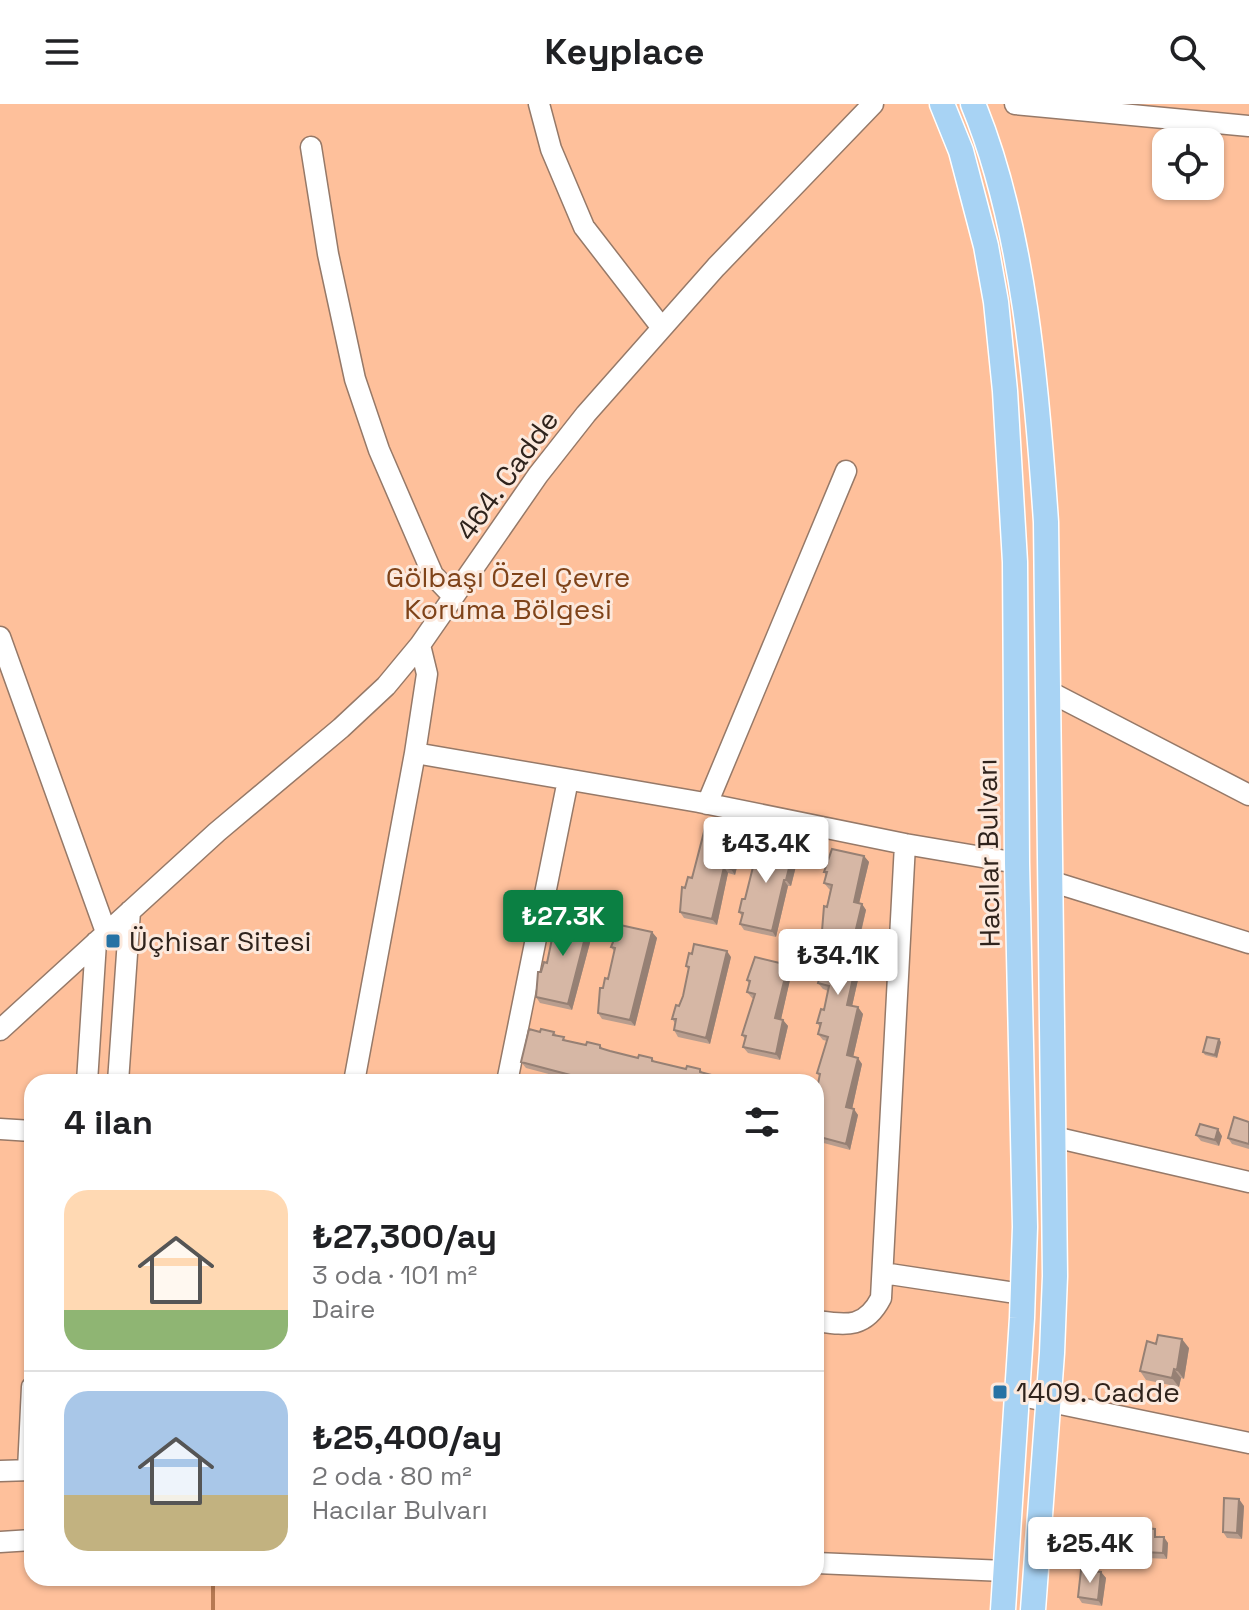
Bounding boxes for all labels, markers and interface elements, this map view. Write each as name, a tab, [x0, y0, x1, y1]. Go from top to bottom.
text: Keyplace	[545, 29, 704, 75]
icon: menu	[40, 30, 84, 74]
icon: search	[1165, 30, 1209, 74]
map controls	[1152, 128, 1224, 200]
button: locate	[1152, 128, 1224, 200]
street label: 464. Cadde	[448, 403, 566, 547]
park label: Gölbaşı Özel Çevre Koruma Bölgesi	[386, 559, 630, 627]
street label: Hacılar Bulvarı	[968, 758, 1008, 948]
pin: ₺43.4K	[701, 817, 831, 885]
text: ₺43.4K	[722, 826, 810, 860]
pin: ₺27.3K	[498, 890, 628, 958]
text: ₺27.3K	[521, 899, 605, 933]
place label: Üçhisar Sitesi	[129, 923, 312, 959]
pin: ₺34.1K	[773, 929, 903, 997]
marker: Üçhisar Sitesi	[104, 932, 122, 950]
text: ₺34.1K	[797, 938, 879, 972]
icon: filters	[740, 1100, 784, 1144]
text: 4 ilan	[64, 1101, 153, 1144]
text: ₺27,300/ay	[312, 1215, 497, 1258]
icon: home	[128, 1222, 224, 1318]
text: 3 oda · 101 m²	[312, 1258, 477, 1292]
text: Daire	[312, 1292, 375, 1326]
place label: 1409. Cadde	[1016, 1374, 1180, 1410]
marker: 1409. Cadde	[991, 1383, 1009, 1401]
text: ₺25,400/ay	[312, 1416, 502, 1459]
icon: home	[128, 1423, 224, 1519]
text: 2 oda · 80 m²	[312, 1459, 472, 1493]
text: Hacılar Bulvarı	[312, 1493, 488, 1527]
pin: ₺25.4K	[1025, 1517, 1155, 1585]
text: ₺25.4K	[1046, 1526, 1134, 1560]

